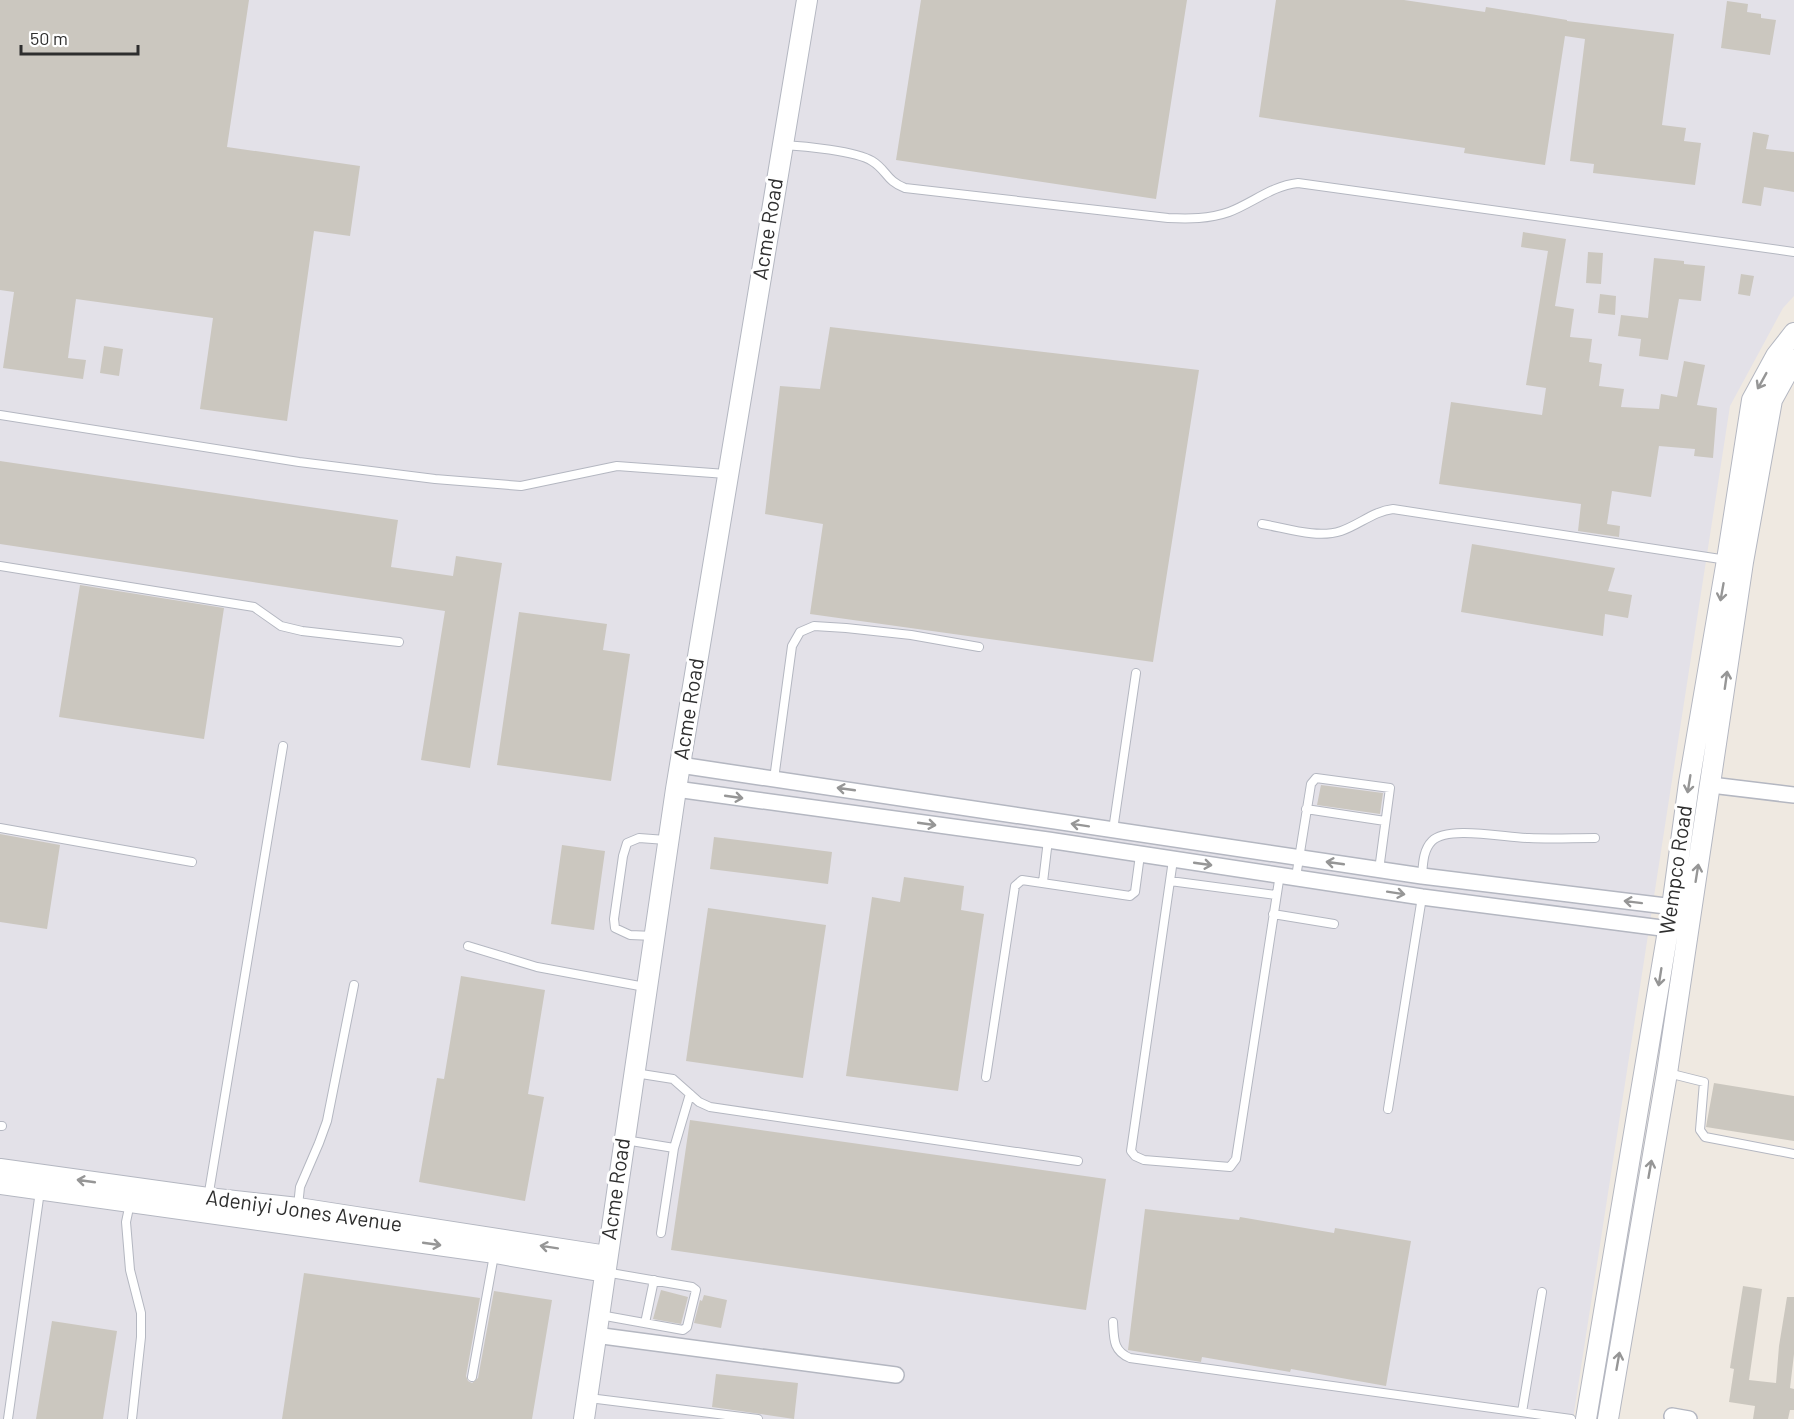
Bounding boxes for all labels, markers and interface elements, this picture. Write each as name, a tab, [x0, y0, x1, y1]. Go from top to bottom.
scale bar	[21, 18, 138, 56]
text: 50 m	[30, 27, 68, 49]
street label: Acme Road	[746, 176, 787, 281]
one-way arrow	[1756, 372, 1768, 389]
one-way arrow	[1716, 582, 1727, 602]
street label: Acme Road	[667, 656, 708, 761]
one-way arrow	[1721, 671, 1732, 690]
one-way arrow	[1683, 774, 1694, 794]
one-way arrow	[836, 784, 856, 795]
one-way arrow	[723, 792, 743, 803]
street label: Wempco Road	[1653, 804, 1696, 936]
one-way arrow	[916, 818, 936, 829]
one-way arrow	[1071, 820, 1090, 831]
one-way arrow	[1326, 857, 1346, 868]
one-way arrow	[1192, 858, 1212, 869]
one-way arrow	[1691, 863, 1702, 883]
one-way arrow	[1385, 888, 1405, 899]
one-way arrow	[1623, 896, 1643, 907]
one-way arrow	[1654, 967, 1665, 987]
street label: Acme Road	[595, 1136, 634, 1241]
one-way arrow	[1645, 1160, 1656, 1179]
one-way arrow	[76, 1175, 96, 1186]
street label: Adeniyi Jones Avenue	[205, 1183, 404, 1236]
one-way arrow	[422, 1239, 442, 1250]
one-way arrow	[539, 1242, 559, 1253]
one-way arrow	[1613, 1352, 1624, 1372]

